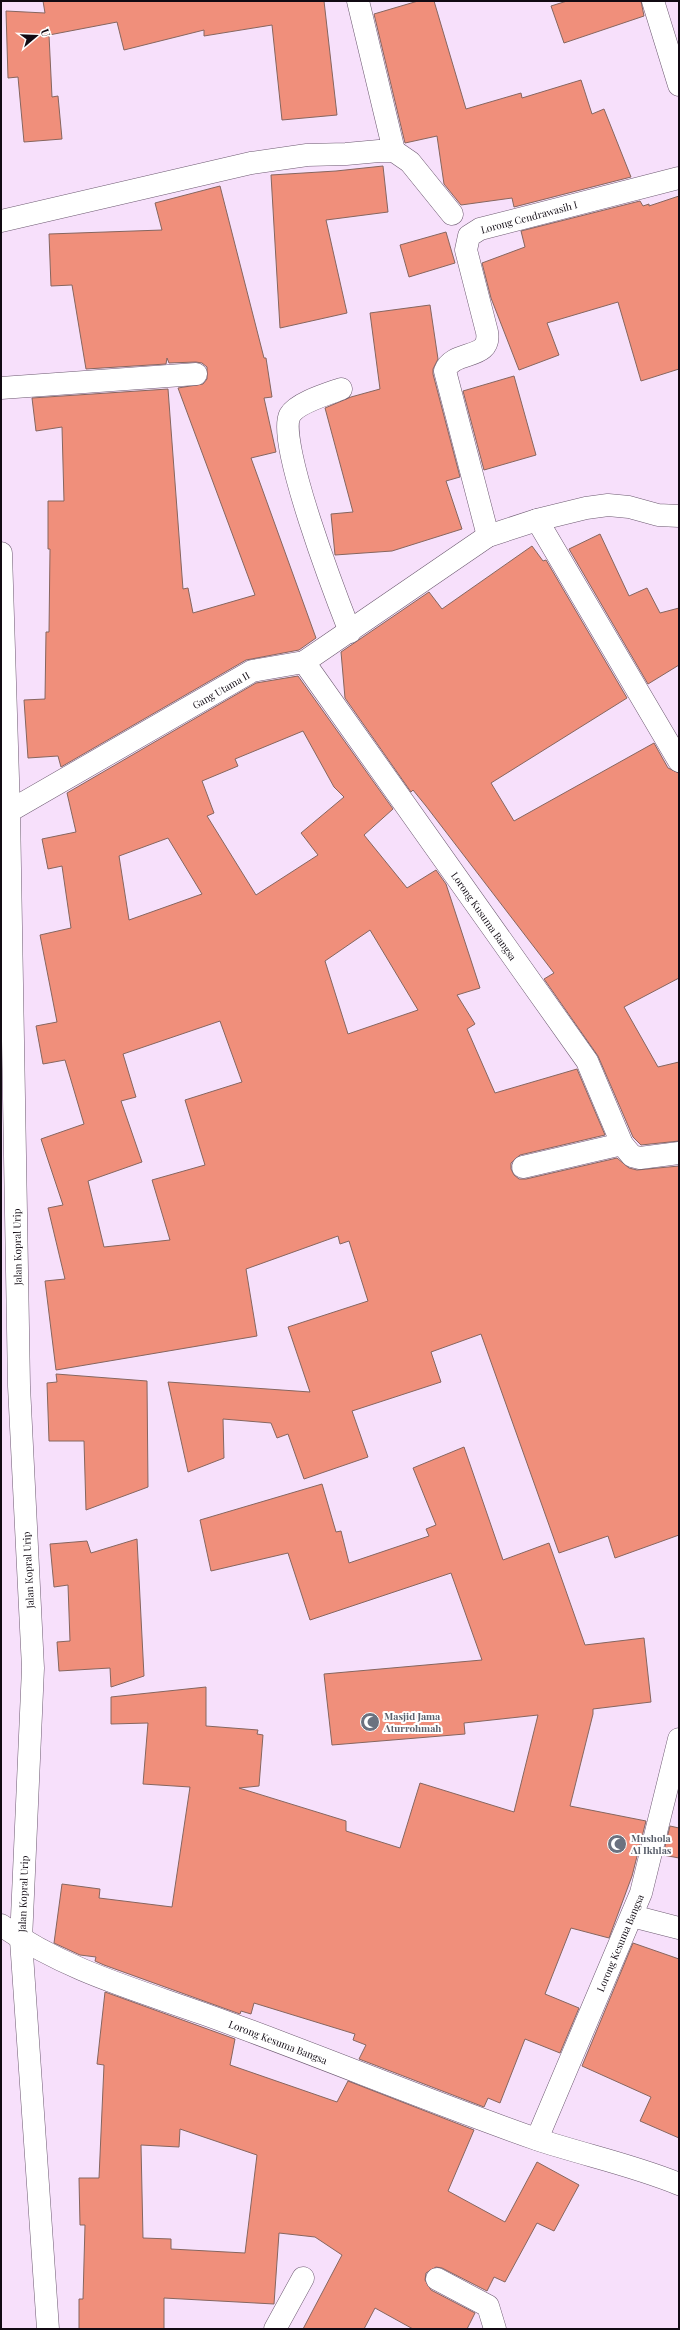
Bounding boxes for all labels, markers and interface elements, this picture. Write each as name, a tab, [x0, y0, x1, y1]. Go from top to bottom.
north arrow	[16, 16, 56, 56]
text: U	[38, 27, 54, 39]
street label: Lorong Cendrawasih I	[479, 197, 579, 237]
street label: Gang Utama II	[190, 668, 252, 712]
street label: Lorong Kusuma Bangsa	[448, 869, 520, 963]
street label: Jalan Kopral Urip	[9, 1208, 25, 1287]
street label: Jalan Kopral Urip	[19, 1531, 37, 1610]
place label: Masjid Jama Aturrohmah	[383, 1709, 441, 1735]
mosque icon: Masjid Jama Aturrohmah	[359, 1711, 381, 1733]
place label: Mushola Al Ikhlas	[630, 1831, 672, 1857]
mosque icon: Mushola Al Ikhlas	[606, 1833, 628, 1855]
street label: Jalan Kopral Urip	[15, 1855, 31, 1934]
street label: Lorong Kesuma Bangsa	[593, 1892, 647, 1994]
street label: Lorong Kesuma Bangsa	[227, 2017, 329, 2067]

